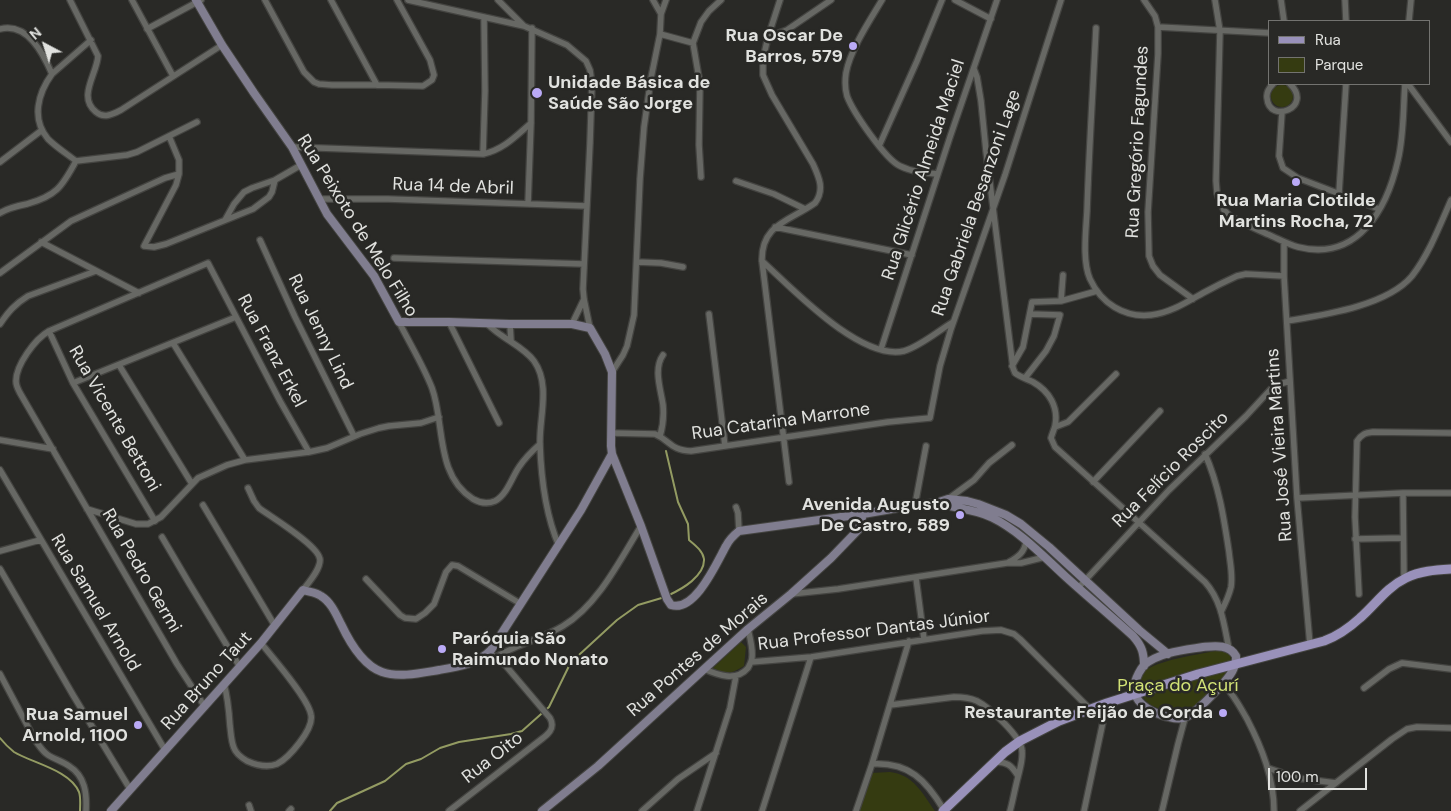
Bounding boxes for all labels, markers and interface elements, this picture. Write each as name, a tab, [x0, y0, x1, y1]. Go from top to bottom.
north arrow	[20, 20, 70, 70]
legend	[1268, 20, 1431, 85]
text: N	[26, 23, 45, 44]
place label: Rua Oscar De Barros, 579	[725, 25, 843, 68]
text: Rua	[1315, 30, 1341, 50]
marker: Rua Oscar De Barros, 579	[847, 40, 859, 52]
street label: Rua Gregório Fagundes	[1122, 45, 1154, 239]
text: Parque	[1315, 55, 1363, 75]
street label: Rua Glicério Almeida Maciel	[878, 57, 970, 283]
place label: Unidade Básica de Saúde São Jorge	[548, 72, 710, 115]
marker: Unidade Básica de Saúde São Jorge	[530, 86, 544, 100]
street label: Rua Gabriela Besanzoni Lage	[928, 87, 1026, 319]
street label: Rua Peixoto de Melo Filho	[292, 131, 422, 321]
street label: Rua 14 de Abril	[392, 174, 514, 200]
marker: Rua Maria Clotilde Martins Rocha, 72	[1290, 176, 1302, 188]
place label: Rua Maria Clotilde Martins Rocha, 72	[1216, 190, 1376, 232]
street label: Rua Jenny Lind	[283, 271, 357, 393]
street label: Rua Franz Erkel	[232, 291, 310, 411]
street label: Rua Vicente Bettoni	[64, 342, 164, 496]
street label: Rua José Vieira Martins	[1262, 348, 1298, 542]
street label: Rua Catarina Marrone	[690, 399, 872, 445]
street label: Rua Felício Roscito	[1109, 408, 1233, 532]
place label: Avenida Augusto De Castro, 589	[802, 494, 950, 536]
street label: Rua Pedro Germi	[97, 505, 185, 637]
marker: Avenida Augusto De Castro, 589	[954, 509, 966, 521]
street label: Rua Samuel Arnold	[46, 531, 144, 675]
street label: Rua Pontes de Morais	[623, 588, 773, 722]
street label: Rua Professor Dantas Júnior	[757, 606, 991, 656]
street label: Rua Bruno Taut	[157, 627, 257, 735]
place label: Paróquia São Raimundo Nonato	[452, 628, 609, 670]
marker: Paróquia São Raimundo Nonato	[436, 643, 448, 655]
park label: Praça do Açurí	[1117, 675, 1239, 697]
place label: Restaurante Feijão de Corda	[964, 702, 1213, 724]
place label: Rua Samuel Arnold, 1100	[22, 704, 128, 746]
marker: Restaurante Feijão de Corda	[1217, 707, 1229, 719]
marker: Rua Samuel Arnold, 1100	[132, 719, 144, 731]
street label: Rua Oito	[458, 728, 528, 788]
scale bar	[1271, 758, 1370, 790]
text: 100 m	[1276, 767, 1319, 787]

